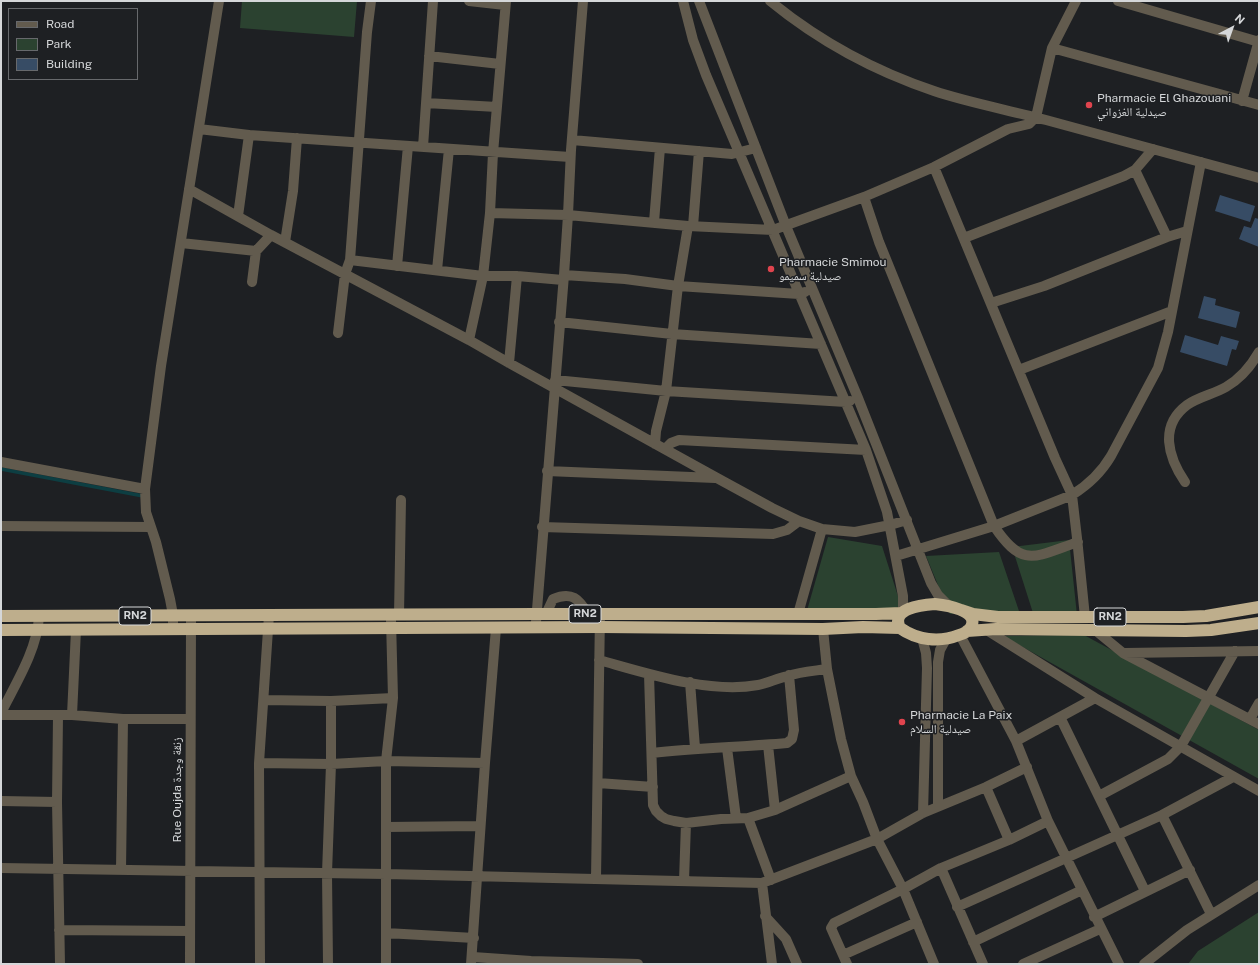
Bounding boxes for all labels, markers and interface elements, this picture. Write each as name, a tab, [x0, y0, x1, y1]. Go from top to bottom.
legend	[8, 8, 138, 80]
north arrow	[1212, 8, 1252, 48]
text: N	[1233, 12, 1247, 26]
text: Road	[46, 17, 74, 31]
text: Park	[46, 37, 72, 51]
text: Building	[46, 57, 92, 71]
place label: Pharmacie El Ghazouani صيدلية الغزواني	[1097, 91, 1231, 119]
marker: Pharmacie El Ghazouani صيدلية الغزواني	[1084, 100, 1094, 110]
place label: Pharmacie Smimou صيدلية سميمو	[779, 255, 887, 283]
marker: Pharmacie Smimou صيدلية سميمو	[766, 264, 776, 274]
road number: RN2	[569, 605, 601, 623]
road number: RN2	[119, 607, 151, 625]
road number: RN2	[1094, 608, 1126, 626]
place label: Pharmacie La Paix صيدلية السلام	[910, 708, 1012, 736]
marker: Pharmacie La Paix صيدلية السلام	[897, 717, 907, 727]
street label: Rue Oujda زنقة وجدة	[170, 737, 184, 843]

